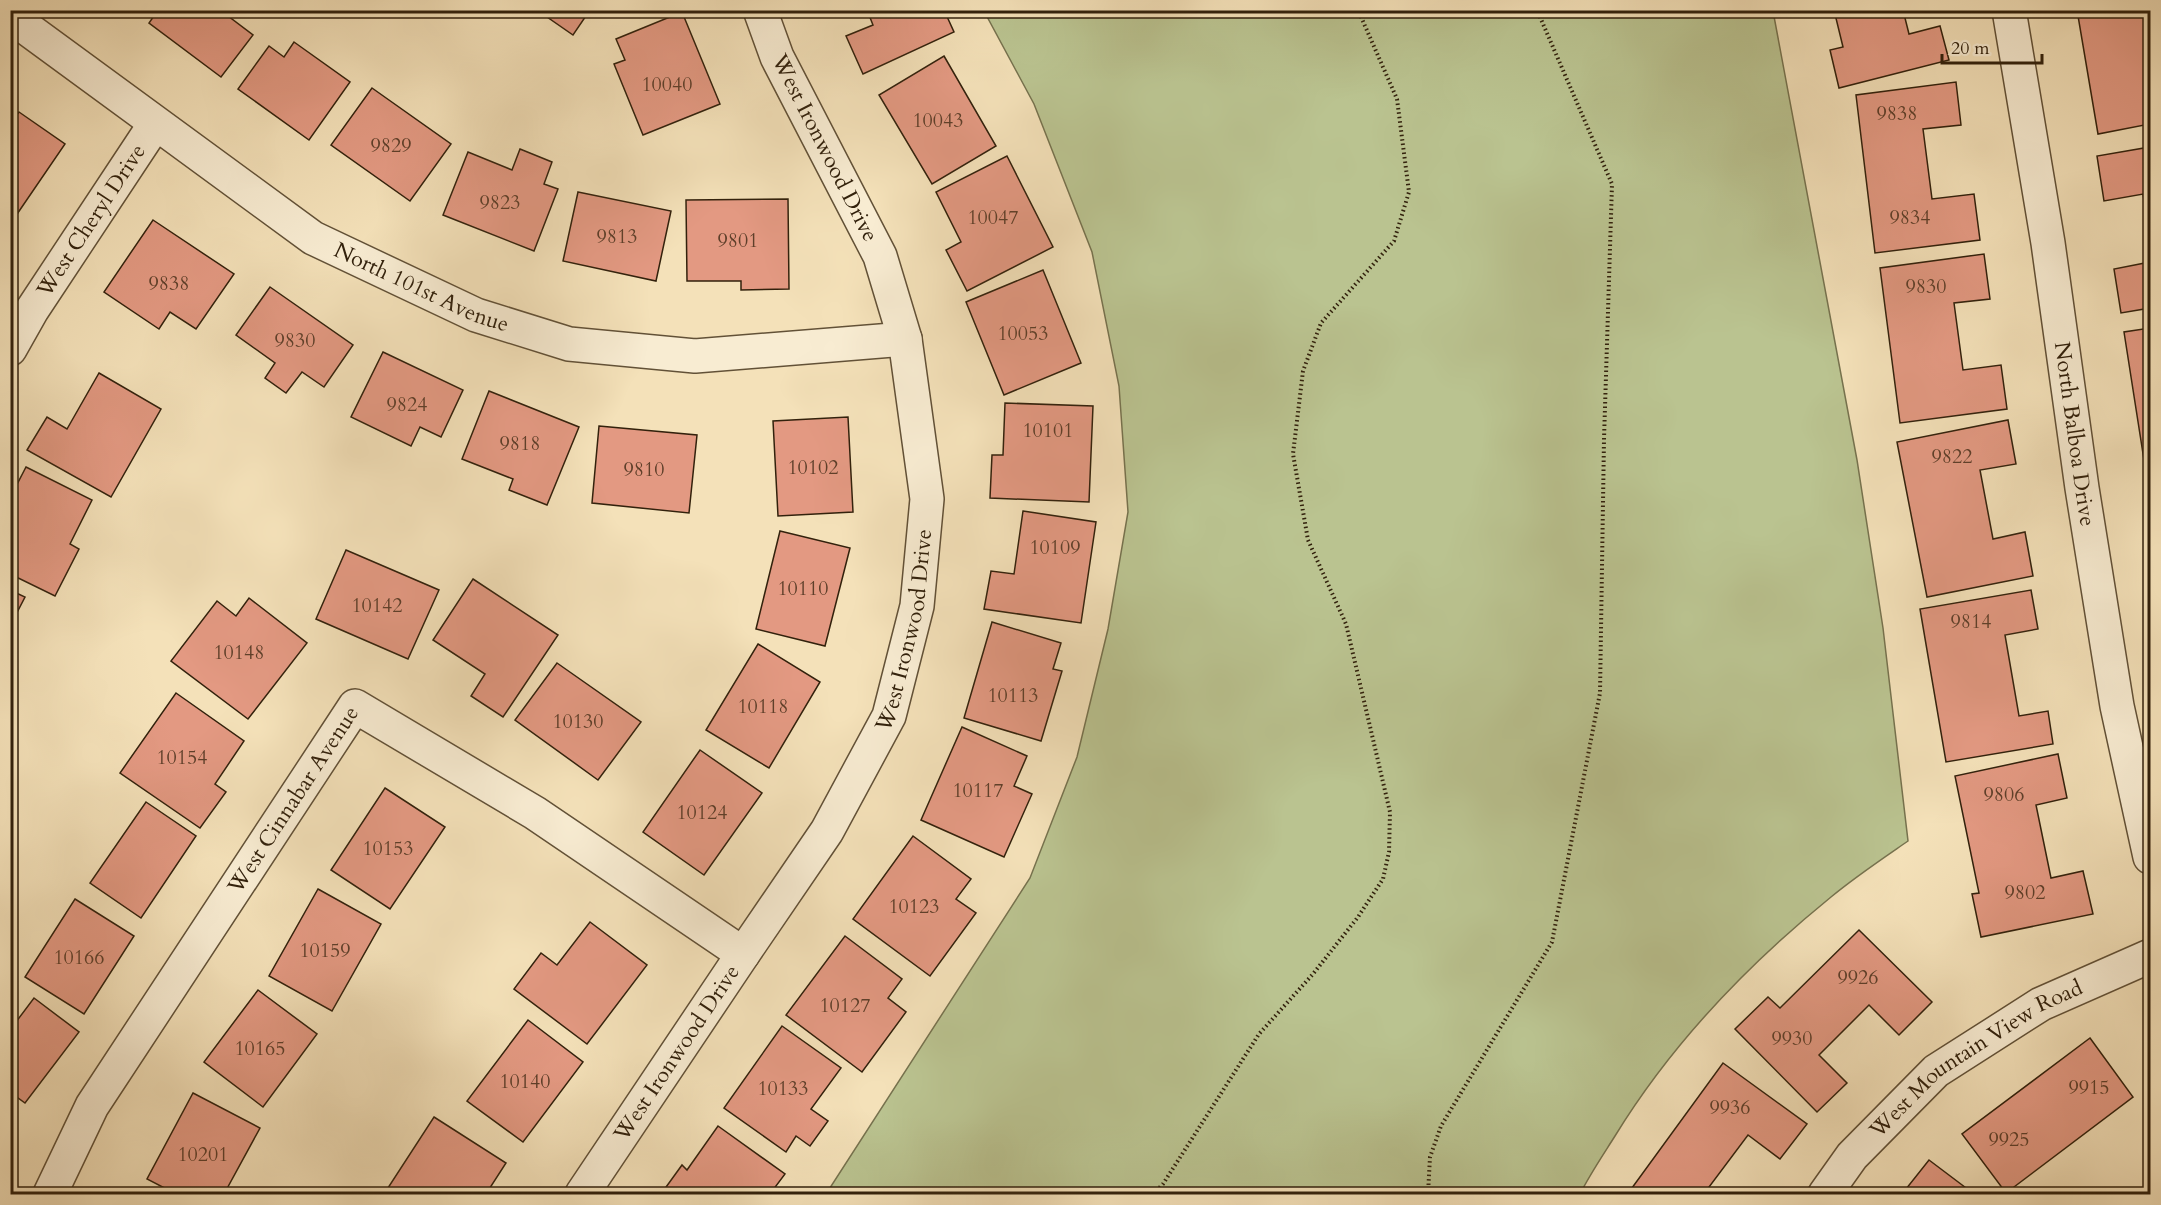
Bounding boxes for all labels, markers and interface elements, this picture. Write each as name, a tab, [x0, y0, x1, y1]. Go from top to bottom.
scale bar	[1942, 27, 2042, 65]
text: 20 m	[1951, 36, 1990, 61]
street label: West Ironwood Drive	[764, 48, 885, 247]
house number: 10040	[641, 71, 693, 98]
house number: 9838	[1877, 100, 1917, 127]
house number: 10043	[912, 107, 964, 134]
house number: 9829	[371, 132, 411, 159]
street label: West Cheryl Drive	[29, 138, 153, 304]
house number: 9823	[480, 189, 520, 216]
house number: 10047	[967, 204, 1019, 231]
house number: 9834	[1890, 204, 1930, 231]
house number: 9813	[597, 223, 637, 250]
house number: 9801	[718, 227, 758, 254]
street label: North 101st Avenue	[329, 235, 513, 339]
house number: 9838	[149, 270, 189, 297]
house number: 9830	[1906, 273, 1946, 300]
house number: 10053	[997, 320, 1049, 347]
house number: 9830	[275, 327, 315, 354]
street label: North Balboa Drive	[2047, 340, 2103, 528]
house number: 9824	[387, 391, 427, 418]
house number: 10101	[1022, 417, 1074, 444]
house number: 9818	[500, 430, 540, 457]
house number: 9822	[1932, 443, 1972, 470]
house number: 10102	[787, 454, 839, 481]
house number: 9810	[624, 456, 664, 483]
street label: West Ironwood Drive	[868, 528, 939, 738]
house number: 10109	[1029, 534, 1081, 561]
house number: 10110	[777, 575, 829, 602]
house number: 10142	[351, 592, 403, 619]
house number: 9814	[1951, 608, 1991, 635]
house number: 10148	[213, 639, 265, 666]
house number: 10113	[987, 682, 1039, 709]
house number: 10118	[737, 693, 789, 720]
street label: West Cinnabar Avenue	[220, 700, 366, 900]
house number: 10130	[552, 708, 604, 735]
house number: 10154	[156, 744, 208, 771]
house number: 10117	[952, 777, 1004, 804]
house number: 9806	[1984, 781, 2024, 808]
house number: 10124	[676, 799, 728, 826]
house number: 10153	[362, 835, 414, 862]
house number: 9802	[2005, 879, 2045, 906]
house number: 10123	[888, 893, 940, 920]
house number: 10159	[299, 937, 351, 964]
house number: 10166	[53, 944, 105, 971]
street label: West Ironwood Drive	[606, 959, 747, 1148]
house number: 9926	[1838, 964, 1878, 991]
street label: West Mountain View Road	[1862, 972, 2087, 1145]
house number: 10127	[819, 992, 871, 1019]
house number: 9930	[1772, 1025, 1812, 1052]
house number: 10165	[234, 1035, 286, 1062]
house number: 10140	[499, 1068, 551, 1095]
house number: 9915	[2069, 1074, 2109, 1101]
house number: 10133	[757, 1075, 809, 1102]
house number: 9936	[1710, 1094, 1750, 1121]
house number: 9925	[1989, 1126, 2029, 1153]
house number: 10201	[177, 1141, 229, 1168]

